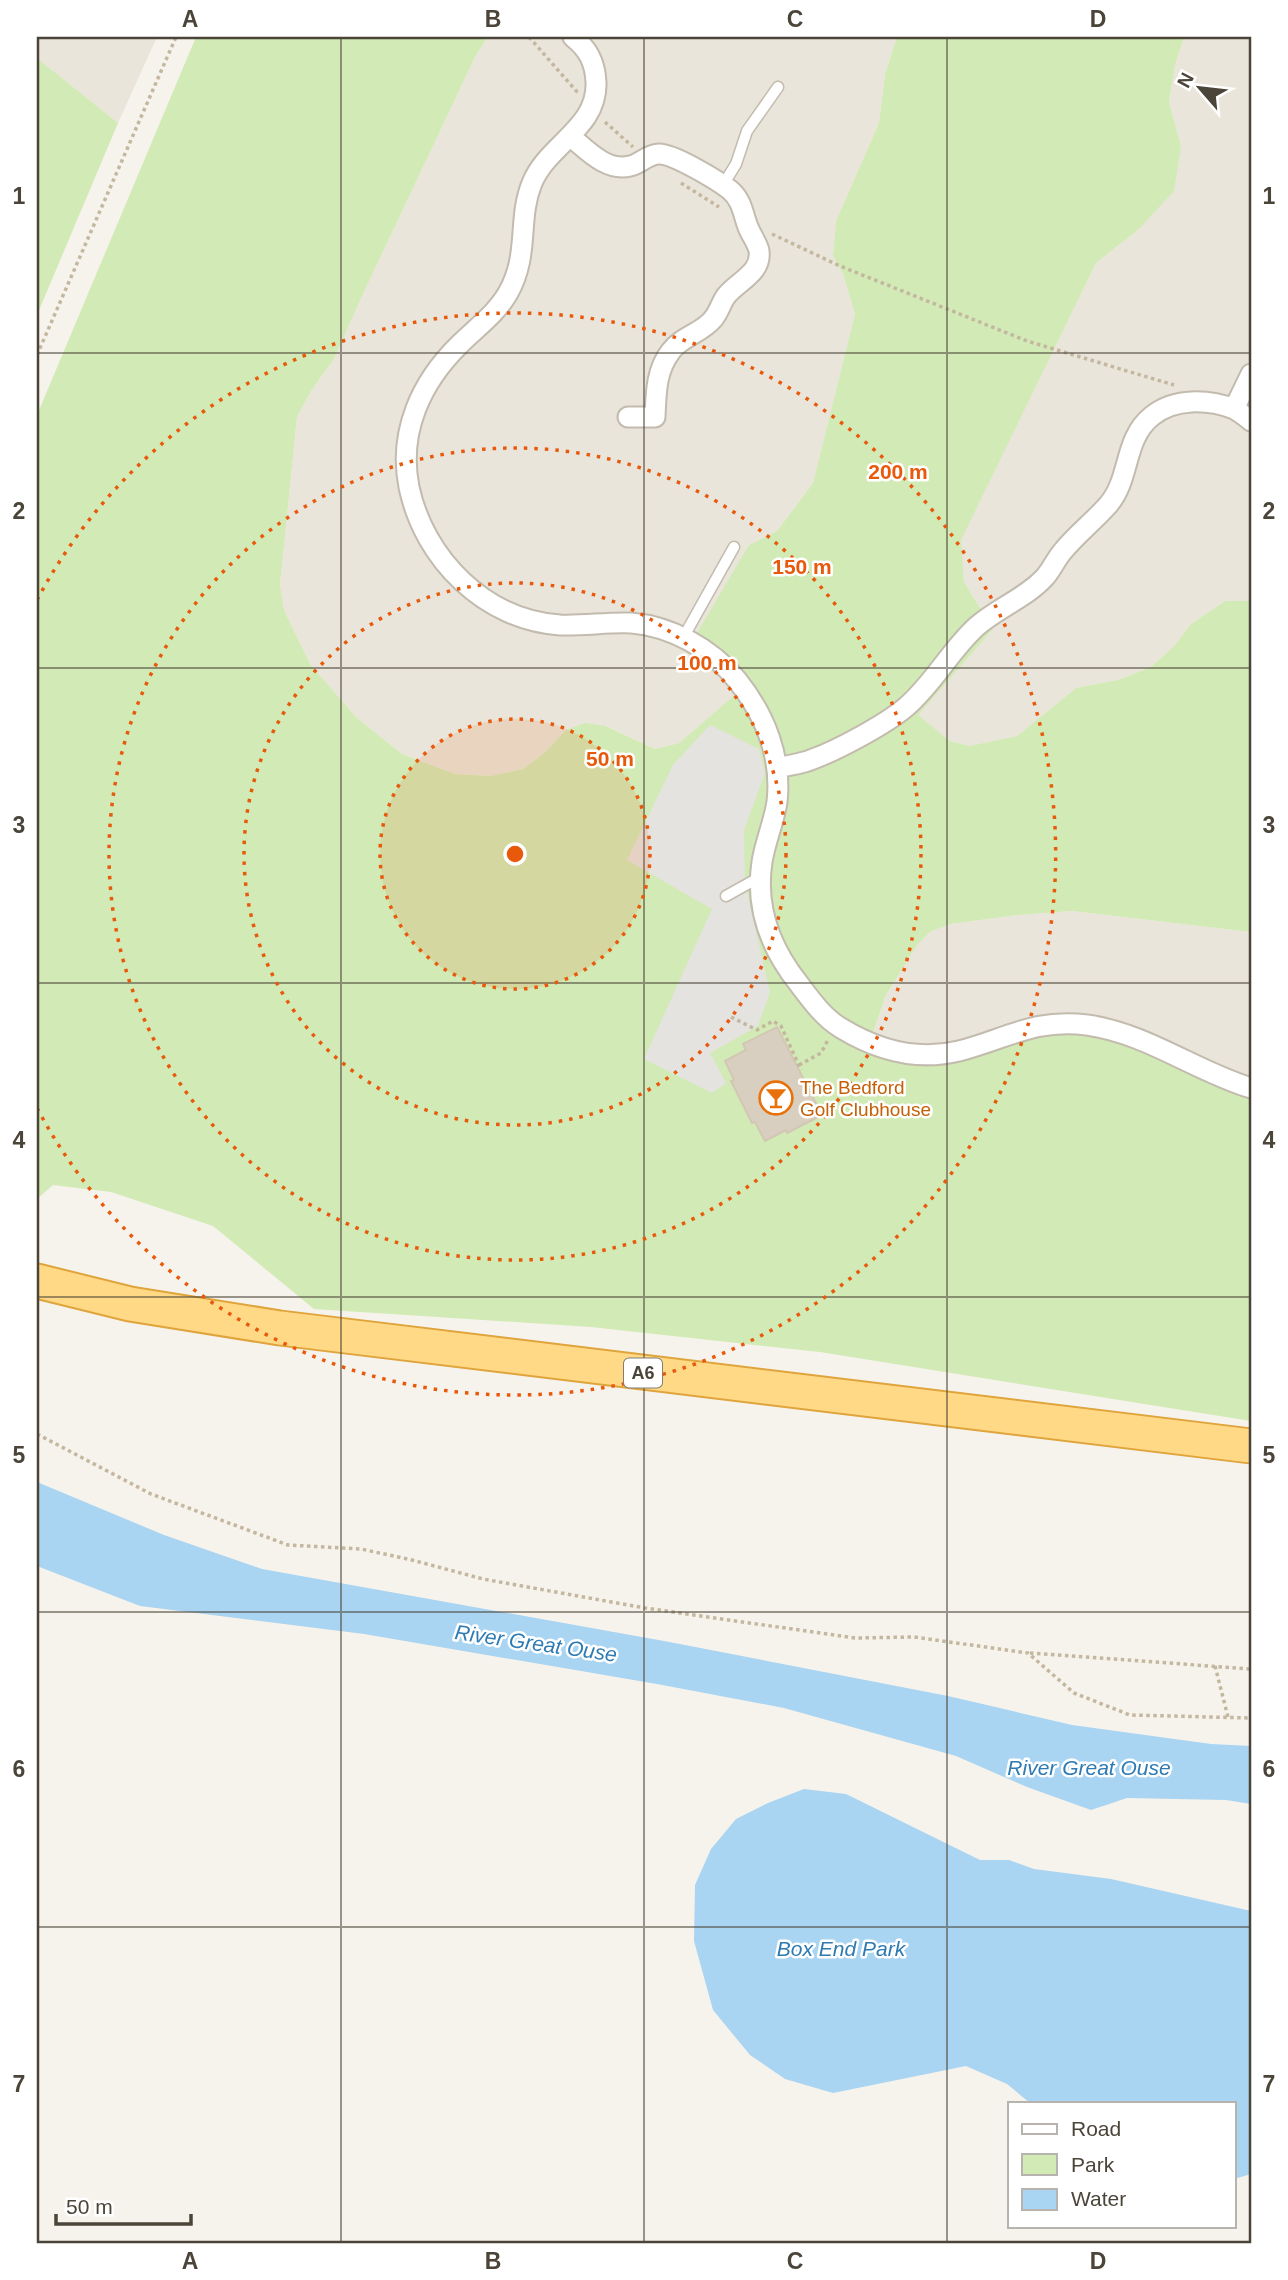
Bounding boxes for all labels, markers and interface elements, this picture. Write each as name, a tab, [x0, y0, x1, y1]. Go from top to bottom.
text: A	[182, 6, 198, 32]
text: B	[485, 6, 501, 32]
text: C	[787, 6, 803, 32]
text: D	[1090, 6, 1106, 32]
north arrow	[1166, 52, 1236, 122]
text: N	[1173, 69, 1198, 91]
text: 1	[13, 183, 26, 209]
text: 1	[1263, 183, 1276, 209]
text: 200 m	[868, 460, 928, 483]
text: 2	[13, 498, 25, 524]
text: 2	[1263, 498, 1275, 524]
text: 150 m	[772, 555, 832, 578]
text: 100 m	[677, 651, 737, 674]
text: 50 m	[586, 747, 634, 770]
text: 3	[13, 812, 25, 838]
text: 3	[1263, 812, 1275, 838]
centre of rings	[503, 842, 527, 866]
place label: The Bedford Golf Clubhouse	[800, 1077, 931, 1120]
bar icon: The Bedford Golf Clubhouse	[757, 1079, 795, 1117]
text: 4	[13, 1127, 26, 1153]
text: 4	[1263, 1127, 1276, 1153]
road number: A6	[624, 1358, 662, 1388]
text: 5	[13, 1442, 26, 1468]
text: 5	[1263, 1442, 1276, 1468]
water label: River Great Ouse	[453, 1620, 619, 1666]
text: 6	[13, 1756, 25, 1782]
water label: River Great Ouse	[1007, 1756, 1171, 1779]
text: 6	[1263, 1756, 1275, 1782]
water label: Box End Park	[777, 1937, 907, 1960]
text: 7	[13, 2071, 25, 2097]
text: 7	[1263, 2071, 1275, 2097]
legend	[1008, 2102, 1236, 2228]
text: Road	[1071, 2117, 1121, 2140]
text: Park	[1071, 2153, 1115, 2176]
scale bar	[56, 2182, 191, 2226]
text: Water	[1071, 2187, 1126, 2210]
text: 50 m	[66, 2195, 113, 2218]
text: A	[182, 2248, 198, 2274]
text: B	[485, 2248, 501, 2274]
text: C	[787, 2248, 803, 2274]
text: D	[1090, 2248, 1106, 2274]

